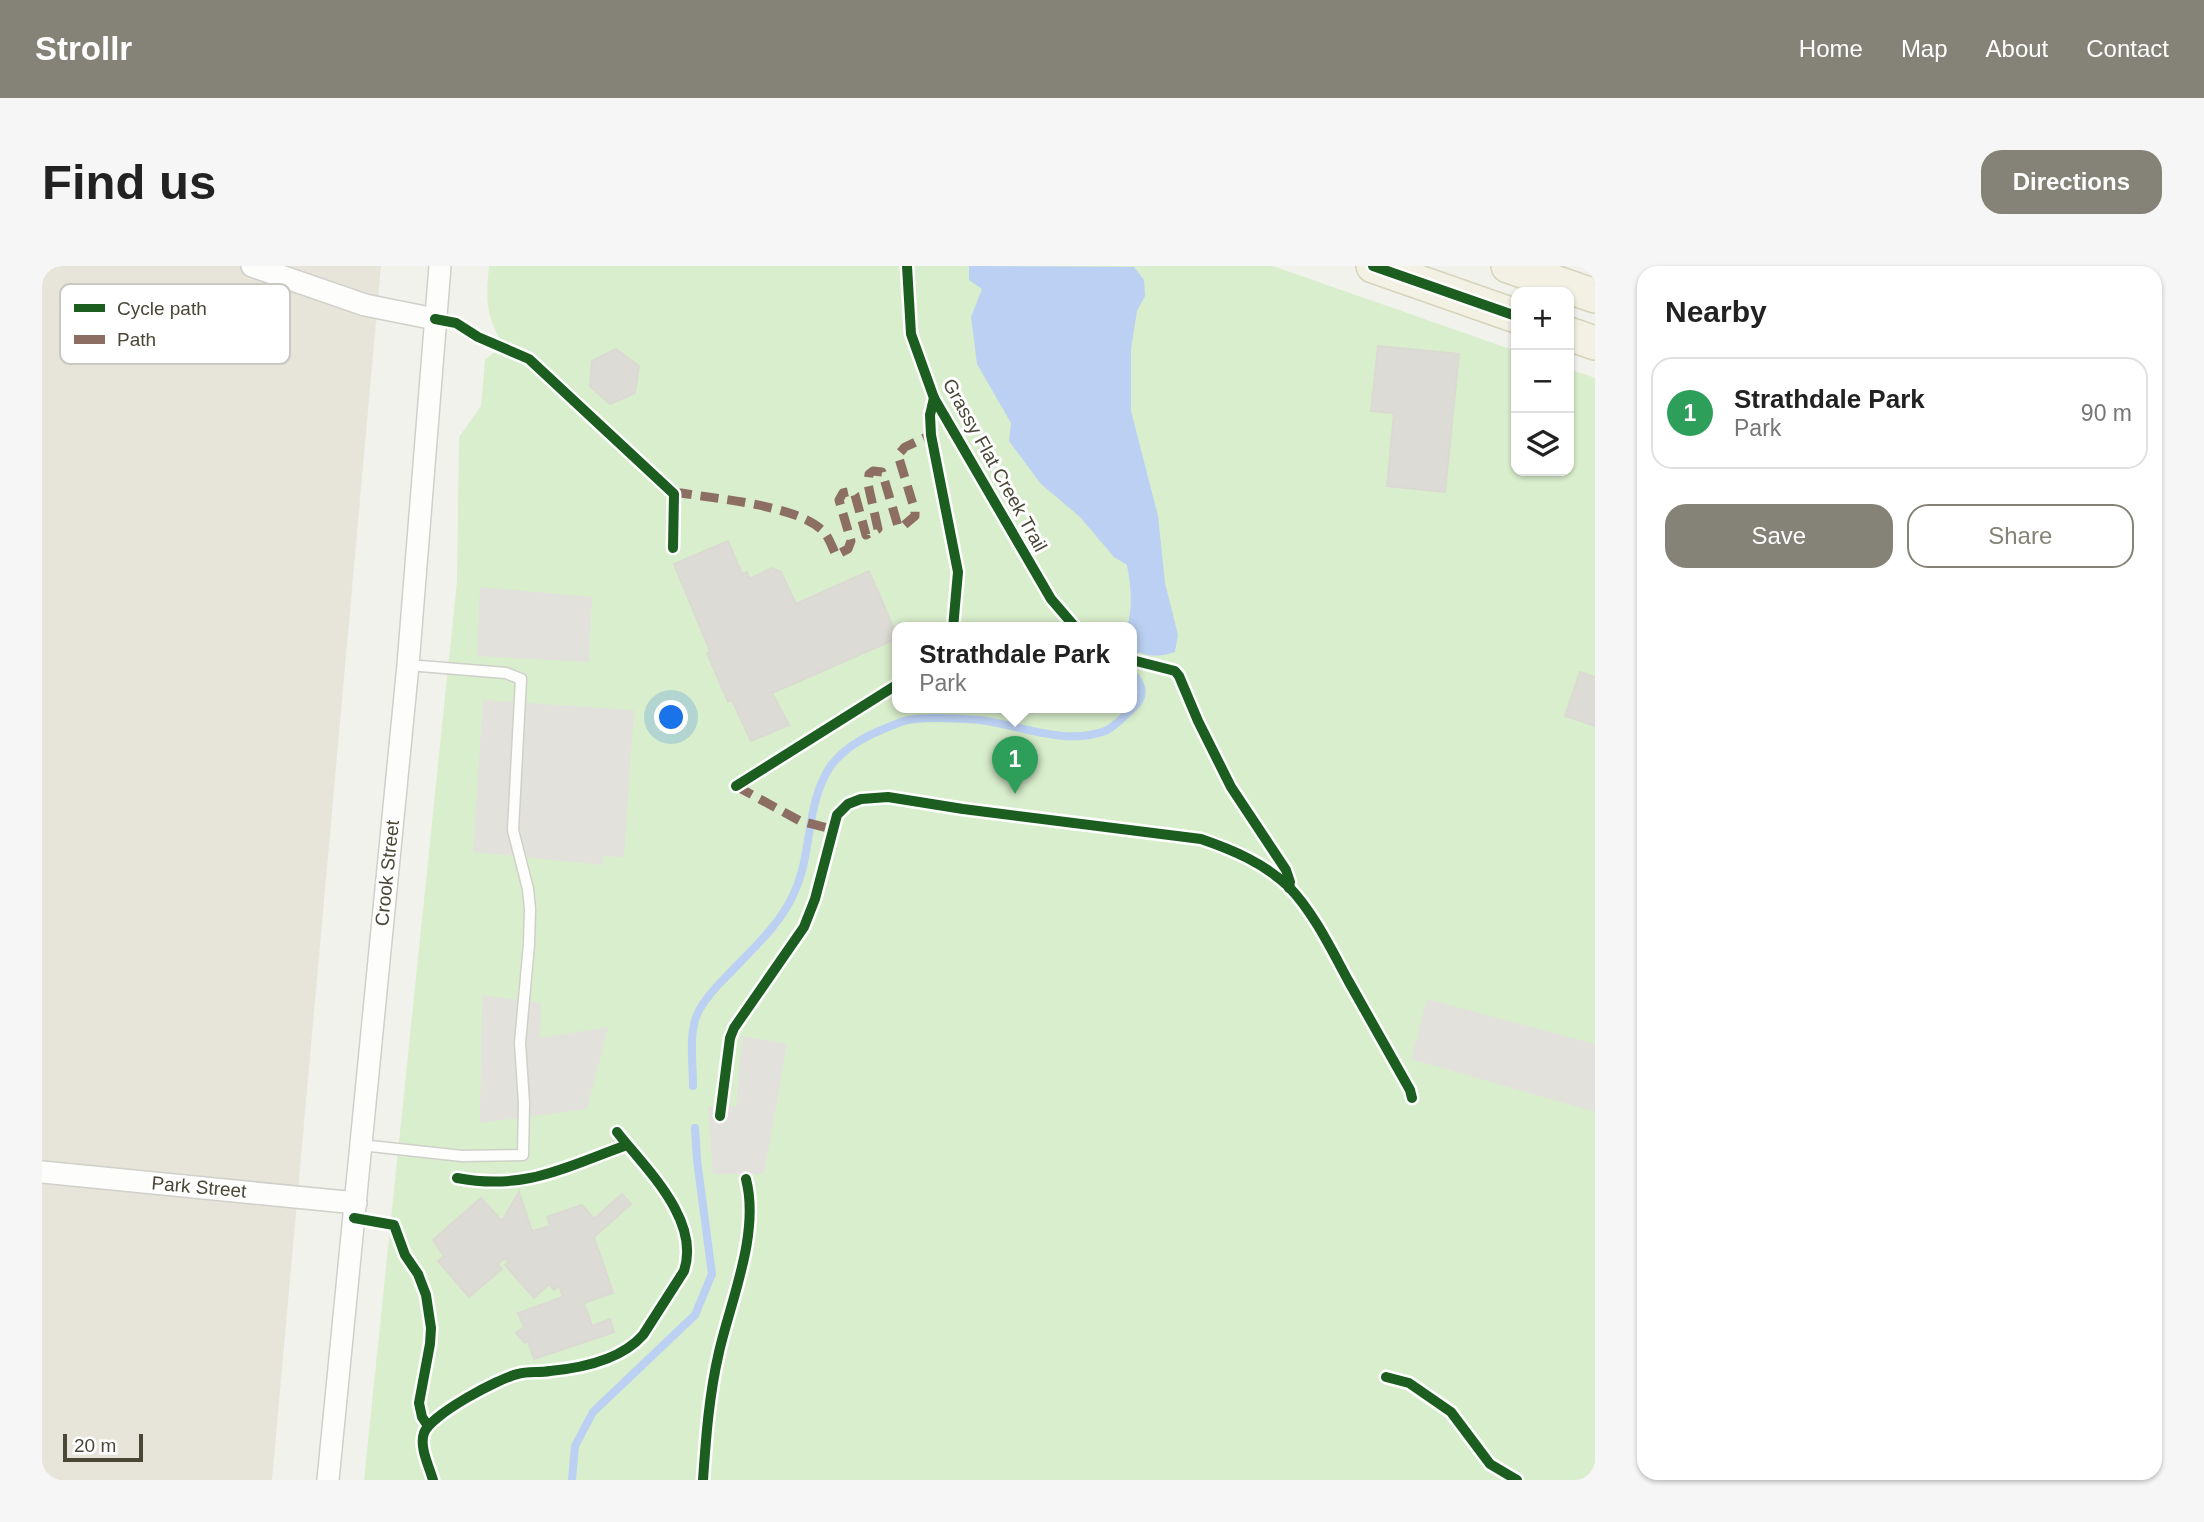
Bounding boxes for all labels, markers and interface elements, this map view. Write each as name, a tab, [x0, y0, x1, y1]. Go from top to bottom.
text: Strollr	[35, 30, 132, 67]
text: Home	[1799, 35, 1863, 62]
text: Map	[1901, 35, 1948, 62]
text: About	[1986, 35, 2048, 62]
text: Contact	[2086, 35, 2169, 62]
button: Directions	[1981, 150, 2162, 214]
text: Find us	[42, 155, 216, 209]
legend	[60, 284, 290, 364]
map controls	[1511, 287, 1574, 476]
button: +	[1511, 287, 1574, 350]
text: Nearby	[1665, 295, 1767, 328]
text: Cycle path	[117, 298, 207, 319]
text: Path	[117, 329, 156, 350]
button: −	[1511, 350, 1574, 413]
street label: Grassy Flat Creek Trail	[939, 375, 1051, 555]
text: Strathdale Park	[1734, 384, 1925, 414]
text: 1	[1684, 400, 1696, 426]
text: 90 m	[2081, 400, 2132, 426]
button: layers	[1511, 413, 1574, 476]
text: Park	[1734, 415, 1781, 441]
button: Save	[1665, 504, 1893, 568]
button: Share	[1907, 504, 2134, 568]
popup	[892, 622, 1137, 713]
text: Strathdale Park	[919, 639, 1110, 669]
text: Park	[919, 670, 966, 696]
your location	[654, 700, 688, 734]
pin: 1	[992, 736, 1038, 794]
street label: Crook Street	[371, 818, 403, 927]
street label: Park Street	[151, 1172, 248, 1202]
scale bar	[63, 1431, 144, 1463]
text: 20 m	[74, 1435, 116, 1456]

